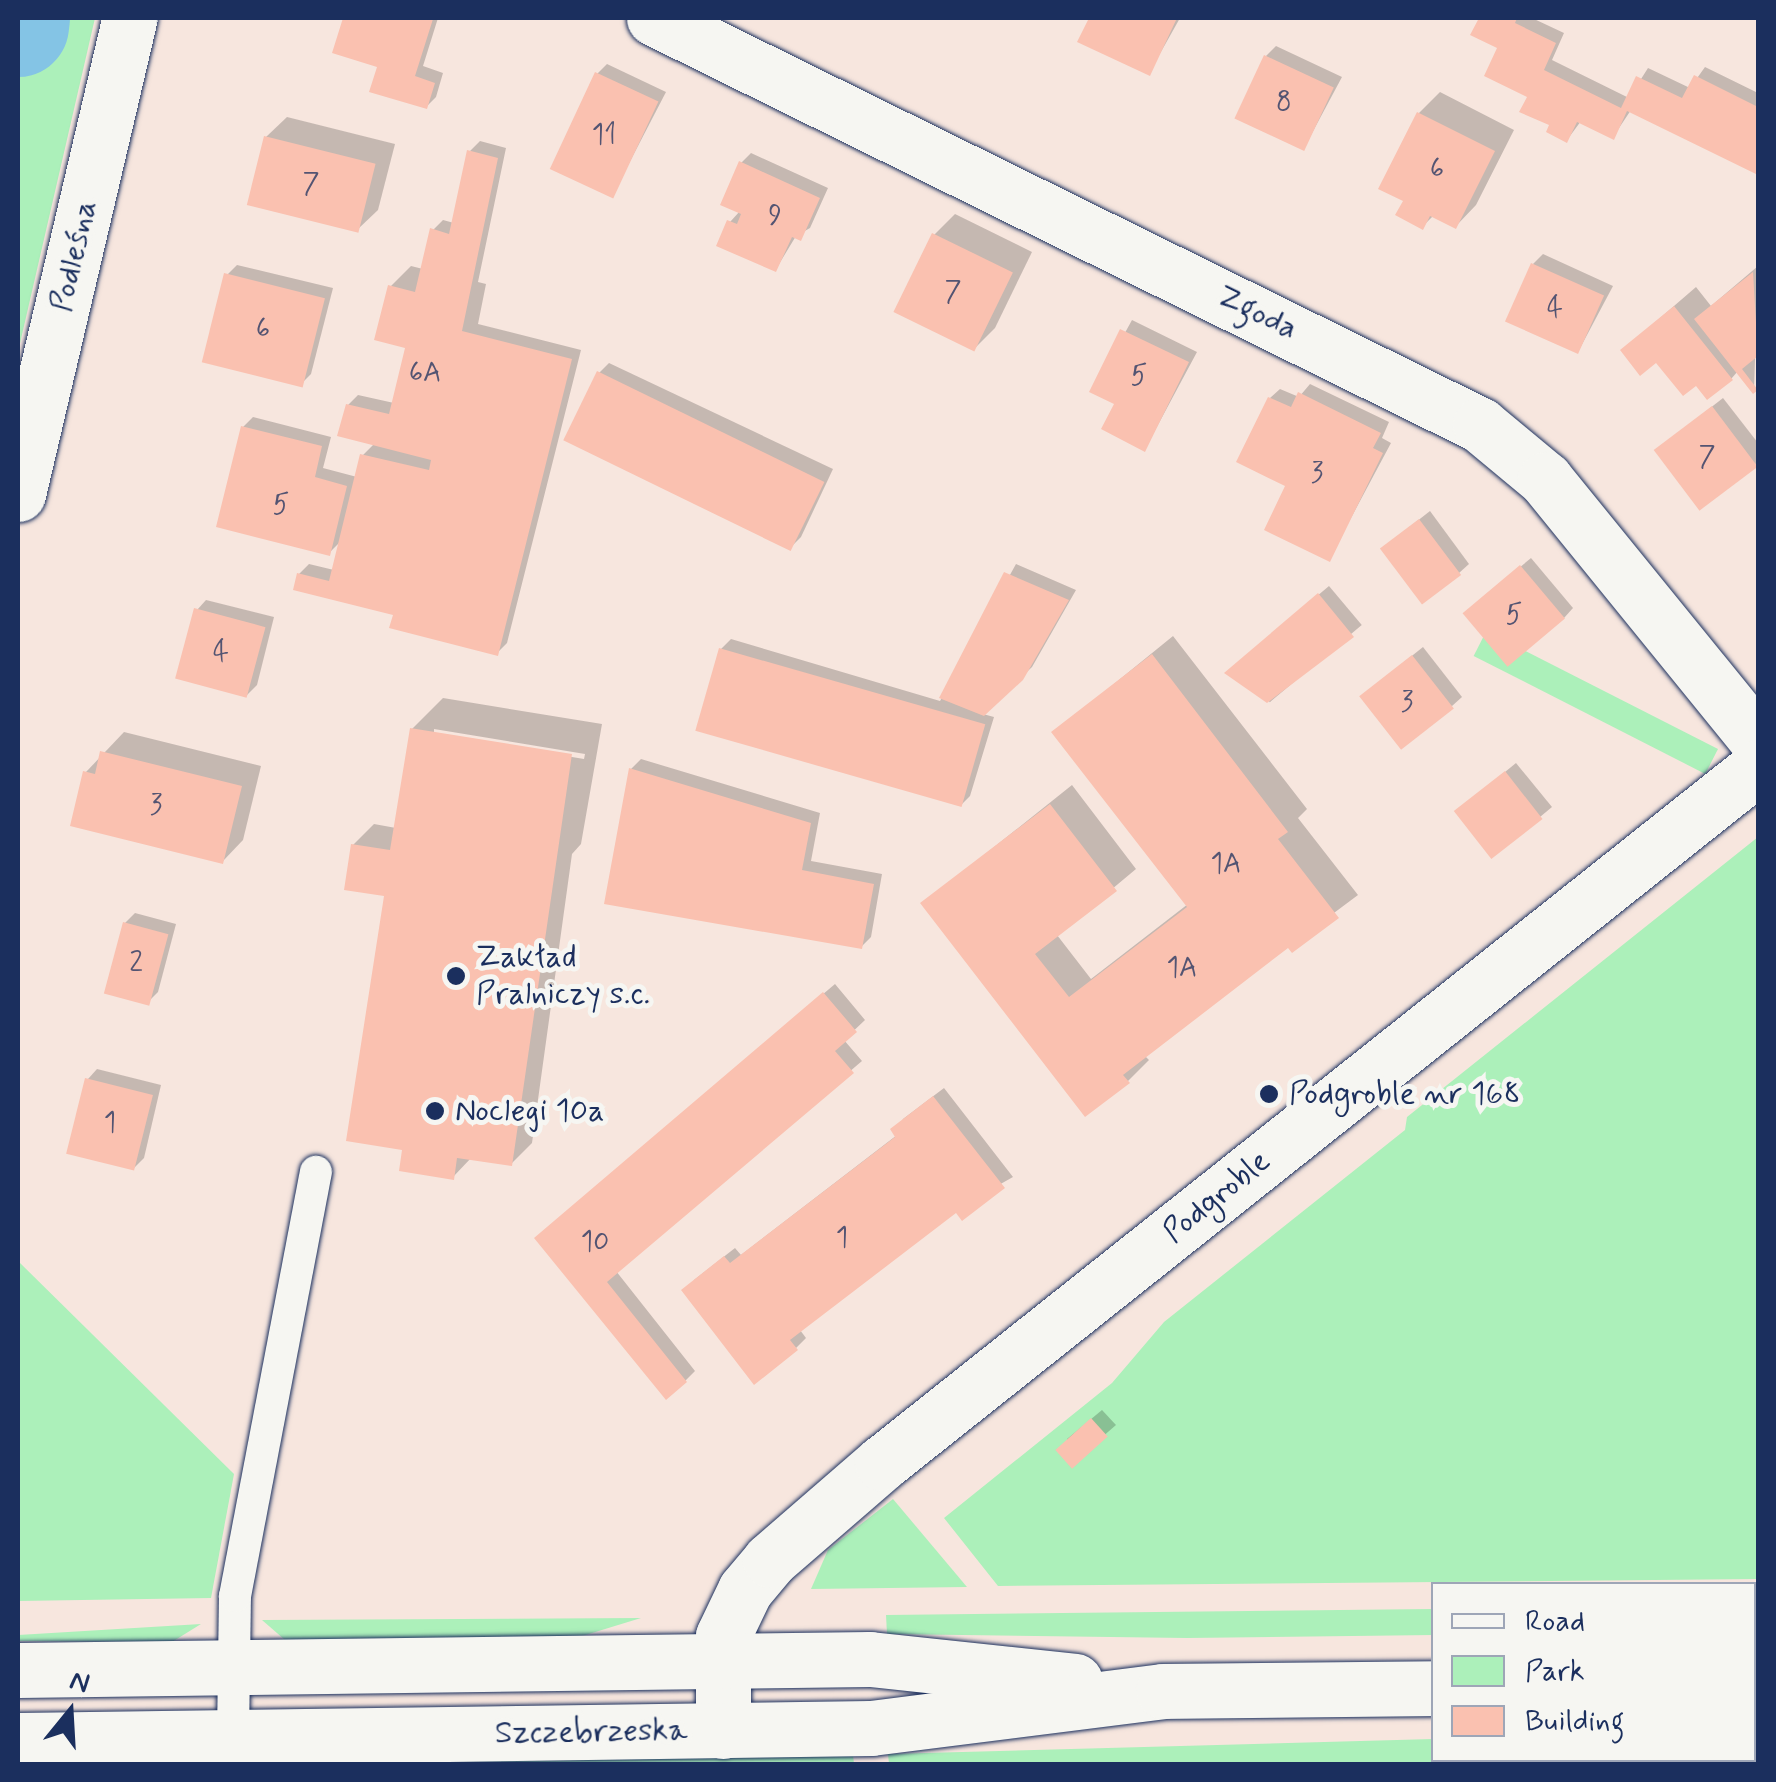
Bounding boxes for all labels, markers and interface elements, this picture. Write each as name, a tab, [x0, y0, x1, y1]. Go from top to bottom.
house number: 8	[1276, 86, 1292, 120]
house number: 11	[592, 119, 616, 153]
house number: 6	[1430, 153, 1444, 187]
house number: 7	[303, 168, 319, 202]
street label: Podleśna	[43, 196, 105, 316]
house number: 9	[768, 200, 782, 234]
house number: 7	[945, 276, 961, 310]
street label: Zgoda	[1211, 277, 1303, 349]
house number: 4	[1547, 292, 1563, 326]
house number: 6	[256, 313, 270, 347]
house number: 6A	[409, 357, 441, 391]
house number: 5	[1131, 360, 1147, 394]
house number: 7	[1699, 441, 1715, 475]
house number: 3	[1311, 457, 1323, 491]
house number: 5	[273, 489, 289, 523]
house number: 5	[1506, 599, 1522, 633]
house number: 4	[213, 636, 229, 670]
house number: 3	[1401, 686, 1413, 720]
house number: 3	[150, 789, 162, 823]
house number: 1A	[1211, 848, 1241, 882]
place label: Zakład Pralniczy s.c.	[476, 939, 650, 1014]
house number: 2	[129, 947, 143, 981]
house number: 1A	[1167, 952, 1197, 986]
marker: Zakład Pralniczy s.c.	[445, 965, 467, 987]
place label: Podgroble nr 168	[1289, 1075, 1511, 1113]
marker: Podgroble nr 168	[1258, 1083, 1280, 1105]
place label: Noclegi 10a	[455, 1092, 604, 1130]
marker: Noclegi 10a	[424, 1100, 446, 1122]
house number: 1	[104, 1107, 116, 1141]
street label: Podgroble	[1156, 1142, 1278, 1252]
house number: 1	[836, 1222, 848, 1256]
house number: 10	[581, 1226, 609, 1260]
legend	[1431, 1582, 1756, 1762]
text: Road	[1525, 1602, 1585, 1641]
text: Park	[1525, 1652, 1585, 1691]
north arrow	[20, 1662, 120, 1762]
text: N	[65, 1663, 94, 1703]
text: Building	[1525, 1702, 1624, 1741]
street label: Szczebrzeska	[494, 1711, 688, 1753]

